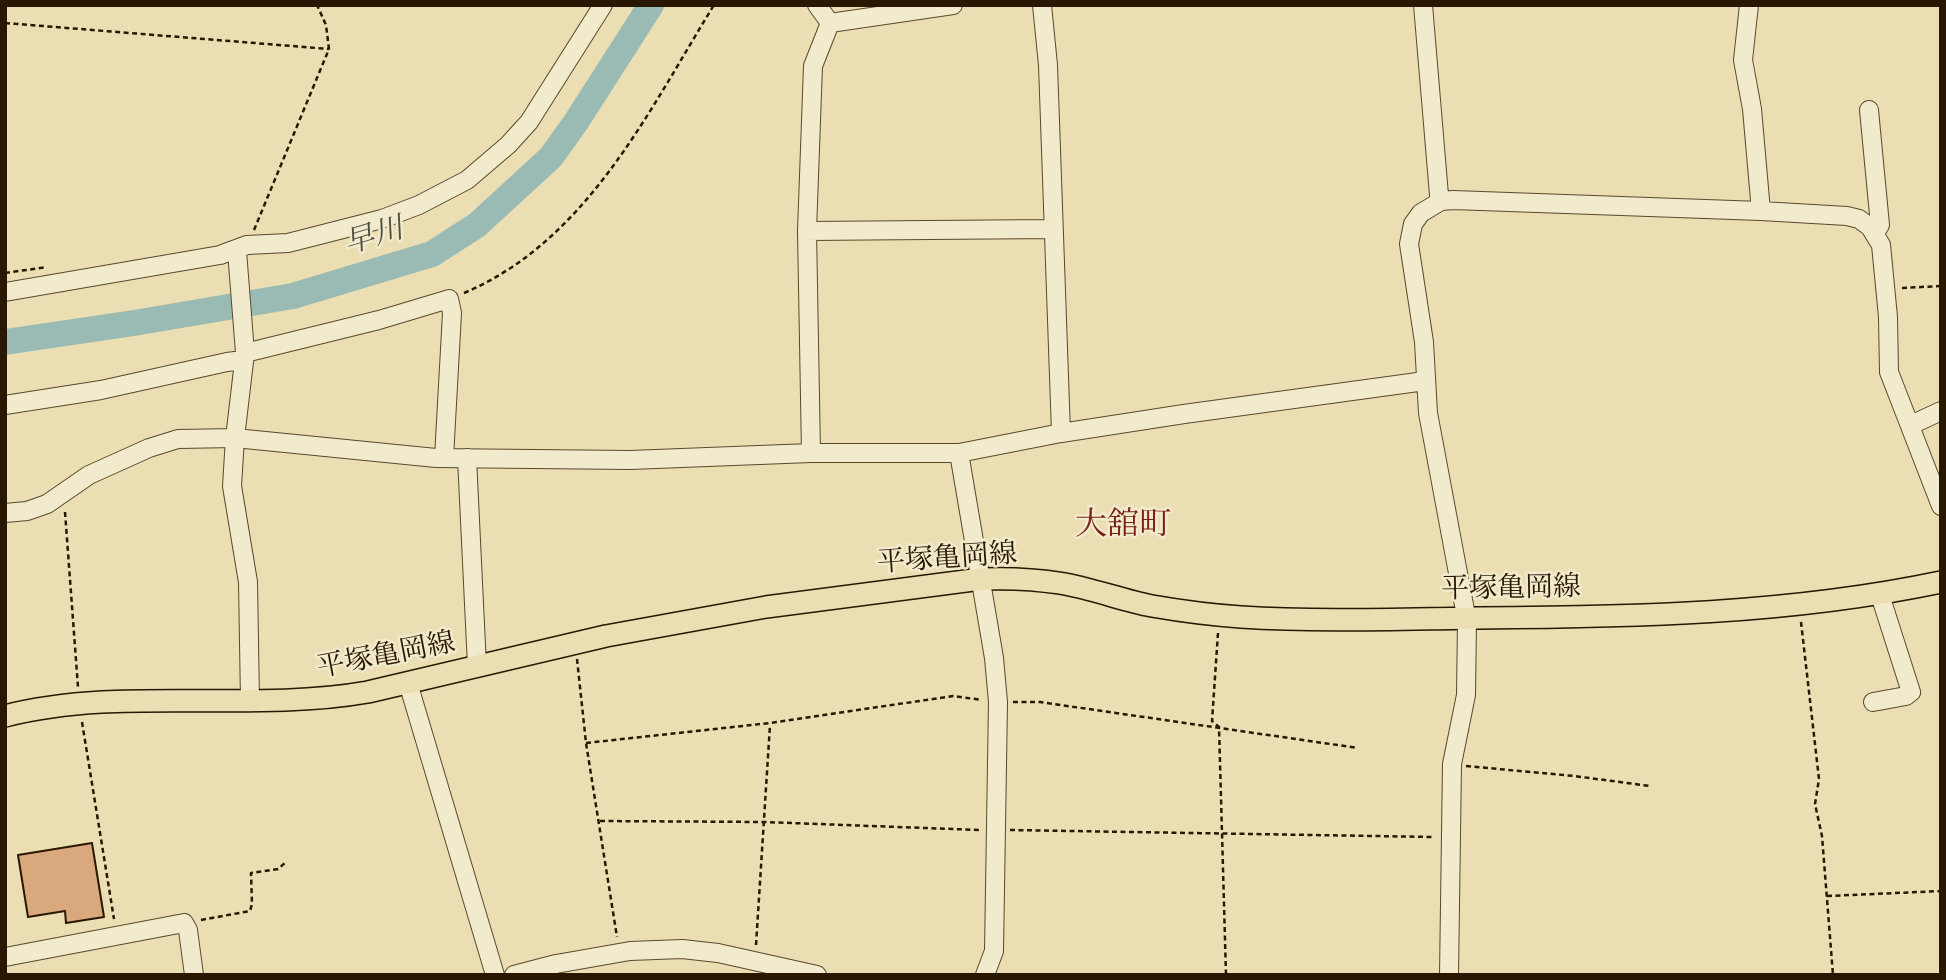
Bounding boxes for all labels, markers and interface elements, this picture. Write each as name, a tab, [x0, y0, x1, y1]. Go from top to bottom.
water label: 早川	[340, 211, 408, 263]
district label: 大舘町	[1075, 507, 1171, 545]
street label: 平塚亀岡線	[876, 537, 1018, 581]
street label: 平塚亀岡線	[1441, 571, 1581, 607]
street label: 平塚亀岡線	[314, 626, 458, 686]

